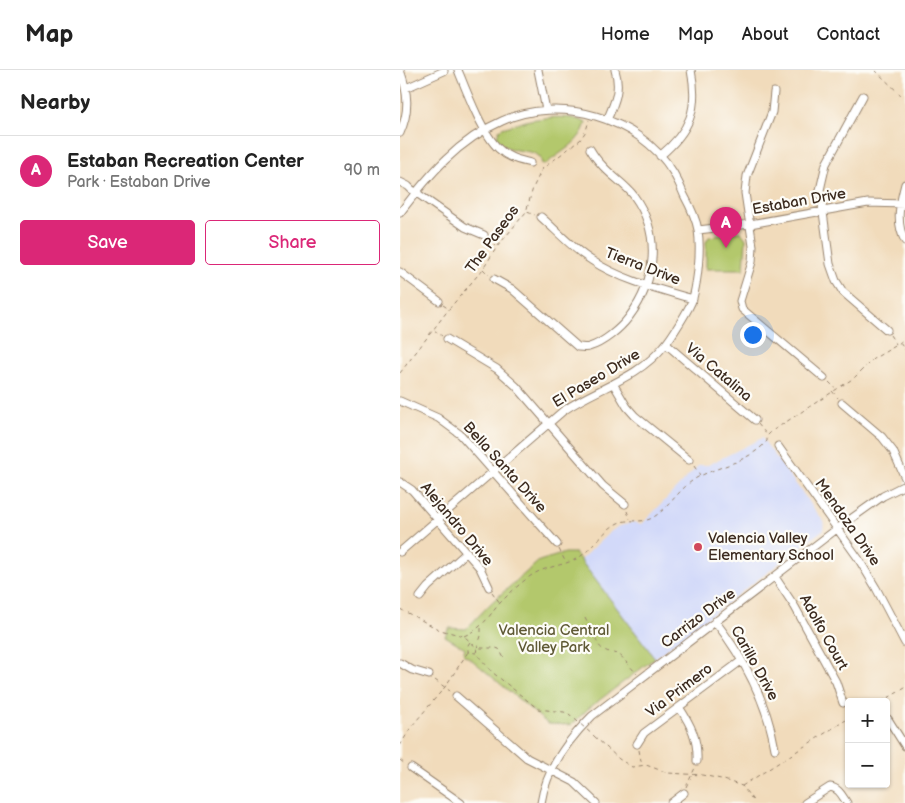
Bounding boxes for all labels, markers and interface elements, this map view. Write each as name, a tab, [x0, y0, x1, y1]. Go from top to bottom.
text: Map	[25, 20, 73, 49]
text: Home	[601, 24, 650, 45]
text: Map	[678, 24, 714, 45]
text: About	[742, 24, 789, 45]
text: Contact	[817, 24, 880, 45]
text: Nearby	[20, 90, 90, 115]
text: Estaban Recreation Center	[67, 150, 304, 173]
text: A	[31, 161, 41, 180]
text: 90 m	[344, 161, 380, 180]
text: Park · Estaban Drive	[67, 173, 211, 192]
street label: Estaban Drive	[751, 184, 847, 219]
street label: The Paseos	[461, 201, 524, 277]
pin: A	[710, 207, 742, 248]
button: Save	[20, 220, 195, 265]
button: Share	[205, 220, 380, 265]
street label: Tierra Drive	[602, 243, 683, 290]
your location	[740, 322, 766, 348]
street label: Via Catalina	[682, 339, 756, 406]
street label: El Paseo Drive	[549, 345, 644, 412]
street label: Bella Santa Drive	[459, 418, 551, 517]
street label: Mendoza Drive	[811, 475, 885, 570]
street label: Alejandro Drive	[416, 479, 497, 570]
place label: Valencia Valley Elementary School	[708, 529, 834, 565]
marker: Valencia Valley Elementary School	[692, 541, 704, 553]
street label: Carrizo Drive	[657, 584, 739, 653]
street label: Adolfo Court	[795, 591, 852, 674]
park label: Valencia Central Valley Park	[499, 621, 609, 657]
street label: Carillo Drive	[726, 623, 783, 704]
street label: Via Primero	[642, 659, 716, 722]
map controls	[845, 698, 890, 788]
button: +	[845, 698, 890, 743]
button: −	[845, 743, 890, 788]

